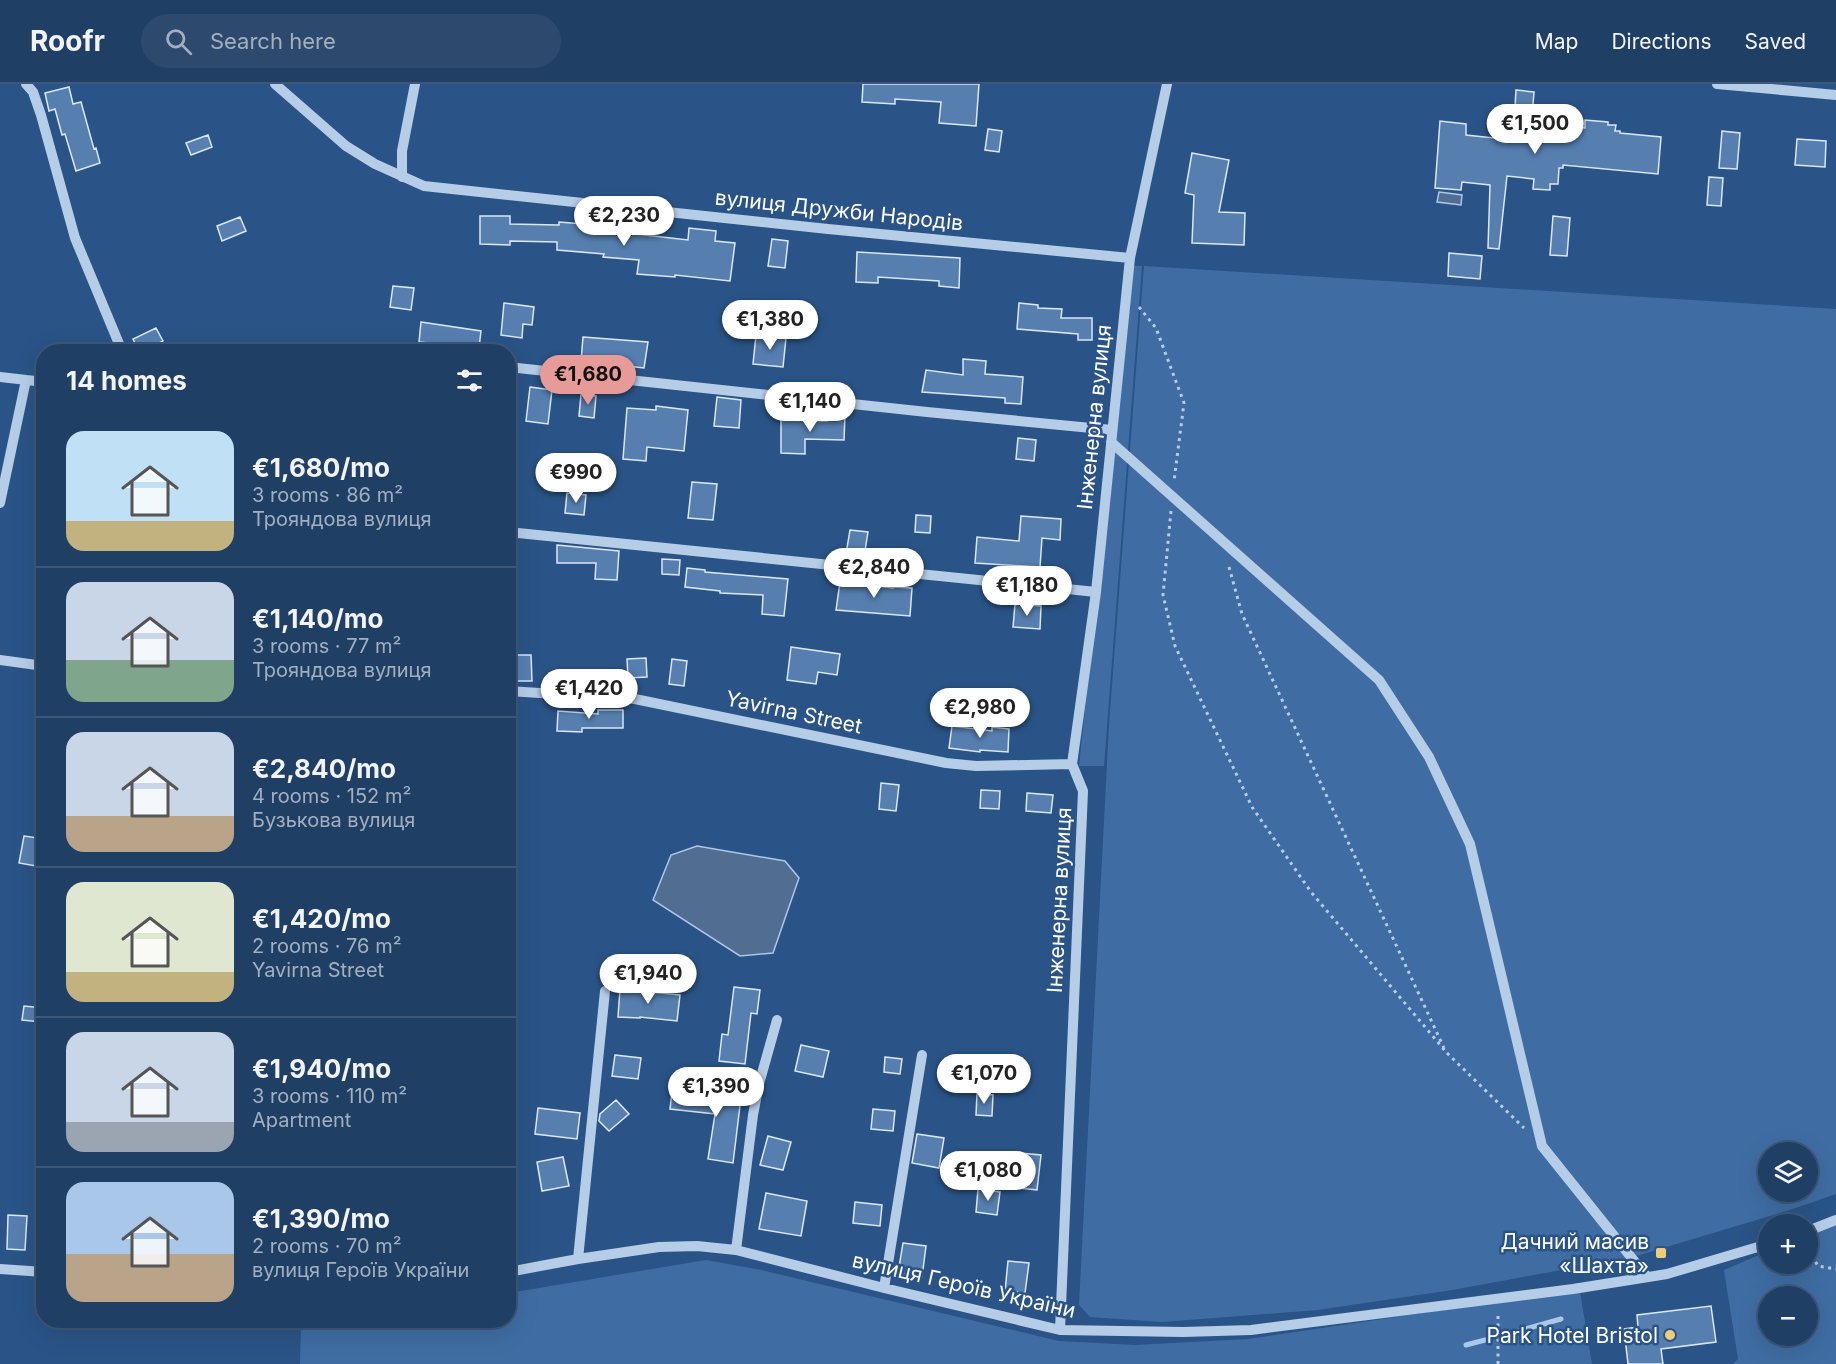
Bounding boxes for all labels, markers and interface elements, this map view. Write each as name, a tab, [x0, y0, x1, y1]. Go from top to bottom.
search box	[141, 14, 561, 68]
text: Roofr	[30, 24, 105, 58]
icon: search	[162, 25, 195, 58]
text: Search here	[210, 28, 336, 54]
text: Map	[1535, 29, 1578, 54]
text: Directions	[1611, 29, 1712, 54]
text: Saved	[1745, 29, 1806, 54]
pin: €1,500	[1486, 104, 1584, 155]
text: €1,500	[1501, 111, 1569, 135]
street label: вулиця Дружби Народів	[714, 185, 964, 235]
pin: €2,230	[575, 196, 673, 247]
text: €2,230	[588, 203, 660, 227]
pin: €1,380	[721, 300, 819, 351]
text: €1,380	[736, 307, 804, 331]
street label: Інженерна вулиця	[1072, 323, 1116, 511]
pin: €1,680	[539, 355, 637, 406]
text: €1,680	[554, 362, 622, 386]
icon: filters	[453, 364, 486, 397]
text: 14 homes	[66, 365, 187, 396]
pin: €1,140	[761, 382, 859, 433]
text: €1,140	[779, 389, 841, 413]
text: €1,680/mo	[252, 452, 390, 483]
pin: €990	[540, 453, 612, 504]
icon: home	[114, 455, 186, 527]
text: €990	[549, 460, 603, 484]
text: 3 rooms · 86 m²	[252, 483, 403, 507]
text: Трояндова вулиця	[252, 507, 432, 531]
pin: €2,840	[825, 548, 923, 599]
text: €2,840	[838, 555, 910, 579]
pin: €1,180	[978, 566, 1076, 617]
text: €1,180	[996, 573, 1058, 597]
text: €1,140/mo	[252, 603, 383, 634]
icon: home	[114, 606, 186, 678]
text: 3 rooms · 77 m²	[252, 634, 401, 658]
text: Трояндова вулиця	[252, 658, 432, 682]
pin: €1,420	[540, 669, 638, 720]
text: €1,420	[555, 676, 623, 700]
street label: Yavirna Street	[724, 685, 865, 739]
pin: €2,980	[931, 688, 1029, 739]
text: €2,980	[944, 695, 1016, 719]
text: €2,840/mo	[252, 753, 396, 784]
icon: home	[114, 756, 186, 828]
text: 4 rooms · 152 m²	[252, 784, 411, 808]
street label: Інженерна вулиця	[1042, 807, 1076, 993]
text: Бузькова вулиця	[252, 808, 415, 832]
text: €1,420/mo	[252, 903, 391, 934]
icon: home	[114, 906, 186, 978]
text: 2 rooms · 76 m²	[252, 934, 401, 958]
pin: €1,940	[599, 954, 697, 1005]
text: Yavirna Street	[252, 958, 384, 982]
text: €1,940	[614, 961, 682, 985]
text: €1,940/mo	[252, 1053, 391, 1084]
pin: €1,070	[935, 1054, 1033, 1105]
icon: home	[114, 1056, 186, 1128]
text: €1,070	[951, 1061, 1017, 1085]
pin: €1,390	[667, 1067, 765, 1118]
text: €1,390	[682, 1074, 750, 1098]
text: 3 rooms · 110 m²	[252, 1084, 407, 1108]
text: Apartment	[252, 1108, 351, 1132]
map controls	[1758, 1142, 1818, 1346]
button: layers	[1758, 1142, 1818, 1202]
pin: €1,080	[939, 1151, 1037, 1202]
text: €1,080	[954, 1158, 1022, 1182]
text: €1,390/mo	[252, 1203, 390, 1234]
icon: home	[114, 1206, 186, 1278]
button: +	[1758, 1214, 1818, 1274]
place label: Дачний масив «Шахта»	[1500, 1229, 1649, 1278]
text: 2 rooms · 70 m²	[252, 1234, 402, 1258]
marker: Дачний масив «Шахта»	[1654, 1246, 1668, 1260]
street label: вулиця Героїв України	[850, 1247, 1078, 1323]
text: вулиця Героїв України	[252, 1258, 469, 1282]
button: −	[1758, 1286, 1818, 1346]
place label: Park Hotel Bristol	[1487, 1323, 1658, 1348]
marker: Park Hotel Bristol	[1663, 1328, 1677, 1342]

